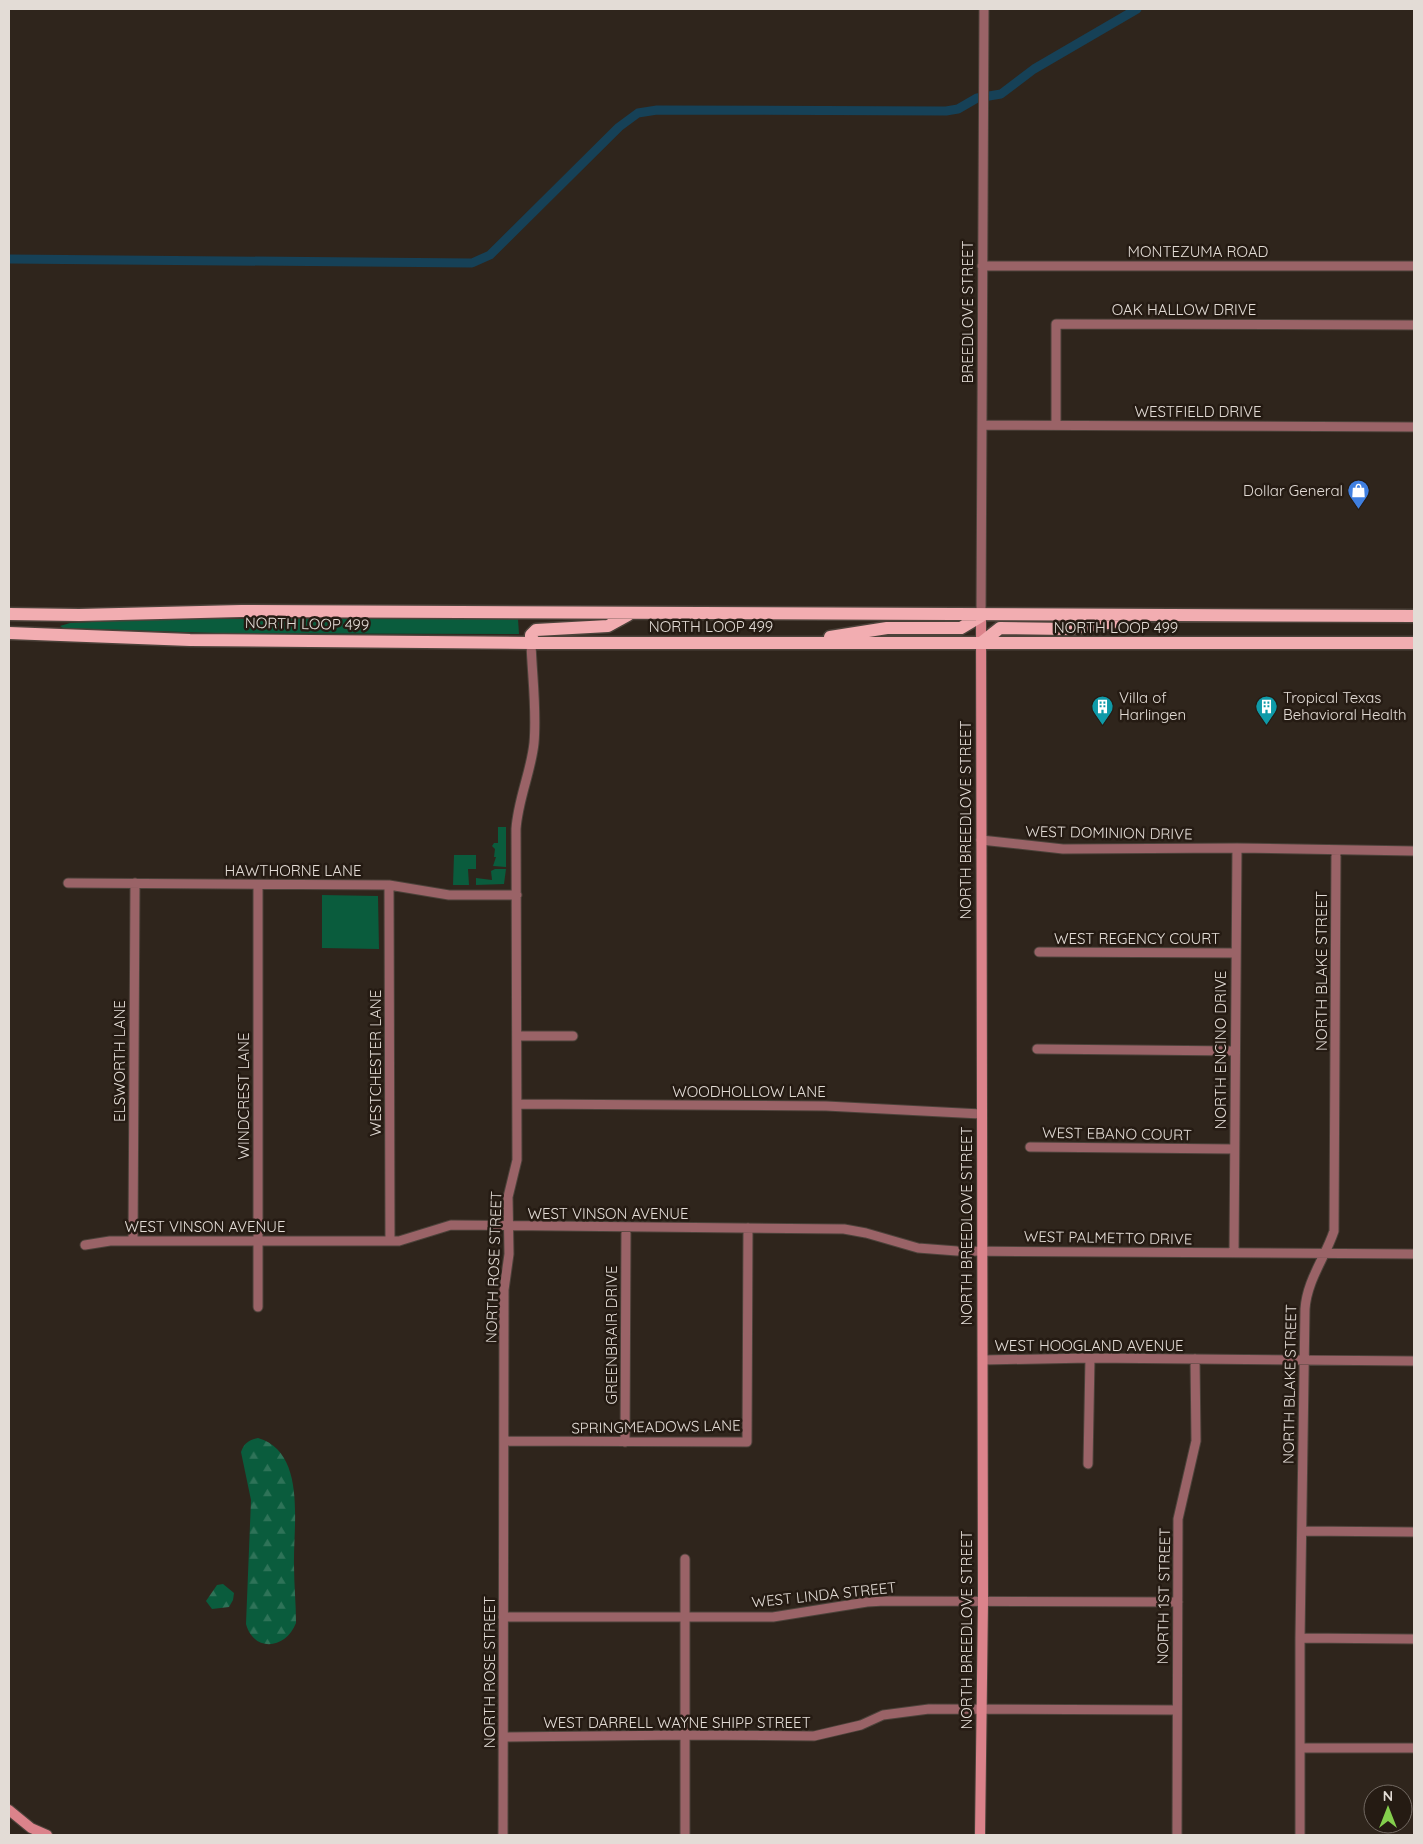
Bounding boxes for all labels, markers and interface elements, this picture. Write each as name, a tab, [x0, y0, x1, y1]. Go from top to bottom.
street label: BREEDLOVE STREET	[958, 240, 977, 384]
street label: MONTEZUMA ROAD	[1128, 242, 1269, 261]
street label: OAK HALLOW DRIVE	[1112, 300, 1256, 319]
street label: WESTFIELD DRIVE	[1134, 402, 1262, 421]
shop icon: Dollar General	[1347, 479, 1371, 510]
place label: Dollar General	[1243, 481, 1343, 500]
street label: NORTH LOOP 499	[245, 613, 369, 634]
street label: NORTH LOOP 499	[649, 617, 773, 636]
street label: NORTH LOOP 499	[1054, 618, 1178, 637]
place label: Villa of Harlingen	[1119, 688, 1186, 724]
place label: Tropical Texas Behavioral Health	[1283, 688, 1407, 724]
building icon: Villa of Harlingen	[1091, 695, 1115, 726]
building icon: Tropical Texas Behavioral Health	[1255, 695, 1279, 726]
street label: NORTH BREEDLOVE STREET	[956, 720, 975, 920]
street label: WEST DOMINION DRIVE	[1025, 822, 1193, 843]
street label: HAWTHORNE LANE	[225, 861, 361, 880]
street label: NORTH BLAKE STREET	[1312, 891, 1331, 1051]
street label: WEST REGENCY COURT	[1054, 929, 1220, 948]
street label: NORTH ENCINO DRIVE	[1211, 971, 1230, 1129]
street label: WESTCHESTER LANE	[366, 990, 385, 1136]
street label: ELSWORTH LANE	[110, 1000, 129, 1122]
street label: WINDCREST LANE	[234, 1032, 253, 1160]
street label: WOODHOLLOW LANE	[672, 1082, 826, 1101]
street label: WEST EBANO COURT	[1042, 1123, 1192, 1144]
street label: NORTH BREEDLOVE STREET	[957, 1126, 976, 1326]
street label: NORTH ROSE STREET	[481, 1191, 506, 1343]
street label: WEST VINSON AVENUE	[527, 1204, 689, 1223]
street label: WEST VINSON AVENUE	[124, 1217, 286, 1236]
street label: WEST PALMETTO DRIVE	[1024, 1227, 1192, 1248]
street label: GREENBRAIR DRIVE	[602, 1266, 621, 1404]
street label: NORTH BLAKE STREET	[1279, 1304, 1300, 1464]
street label: WEST HOOGLAND AVENUE	[994, 1336, 1184, 1355]
street label: SPRINGMEADOWS LANE	[571, 1416, 741, 1437]
street label: NORTH 1ST STREET	[1153, 1527, 1174, 1665]
street label: NORTH BREEDLOVE STREET	[957, 1530, 976, 1730]
street label: WEST LINDA STREET	[751, 1577, 897, 1612]
street label: NORTH ROSE STREET	[480, 1596, 499, 1748]
street label: WEST DARRELL WAYNE SHIPP STREET	[543, 1713, 811, 1732]
north arrow	[1363, 1784, 1413, 1834]
text: N	[1383, 1787, 1393, 1805]

